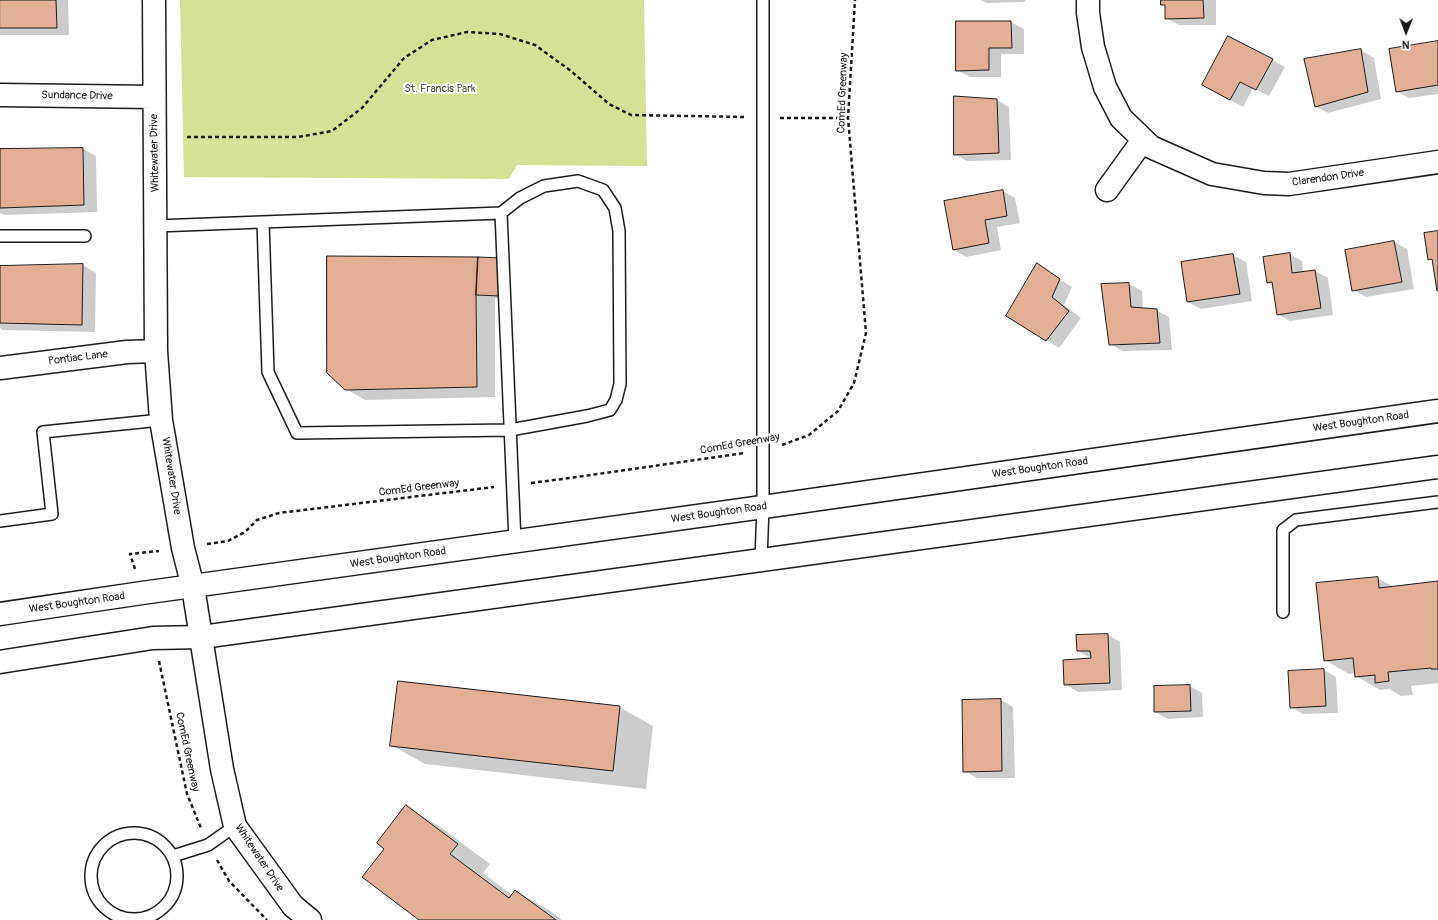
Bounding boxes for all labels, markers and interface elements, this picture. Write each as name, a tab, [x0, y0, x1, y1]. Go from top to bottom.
north arrow	[1386, 12, 1426, 52]
text: N	[1402, 38, 1410, 51]
street label: ComEd Greenway	[835, 52, 851, 134]
park label: St. Francis Park	[404, 82, 476, 96]
street label: Sundance Drive	[41, 89, 113, 103]
street label: Whitewater Drive	[148, 114, 162, 192]
street label: Clarendon Drive	[1291, 166, 1365, 190]
street label: Pontiac Lane	[47, 348, 109, 368]
street label: West Boughton Road	[1312, 409, 1410, 435]
street label: ComEd Greenway	[699, 430, 781, 458]
street label: Whitewater Drive	[158, 436, 184, 516]
street label: West Boughton Road	[991, 455, 1089, 481]
street label: ComEd Greenway	[378, 477, 460, 499]
street label: West Boughton Road	[670, 500, 768, 526]
street label: West Boughton Road	[349, 545, 447, 571]
street label: West Boughton Road	[28, 590, 126, 616]
street label: ComEd Greenway	[172, 711, 202, 793]
street label: Whitewater Drive	[232, 822, 286, 894]

